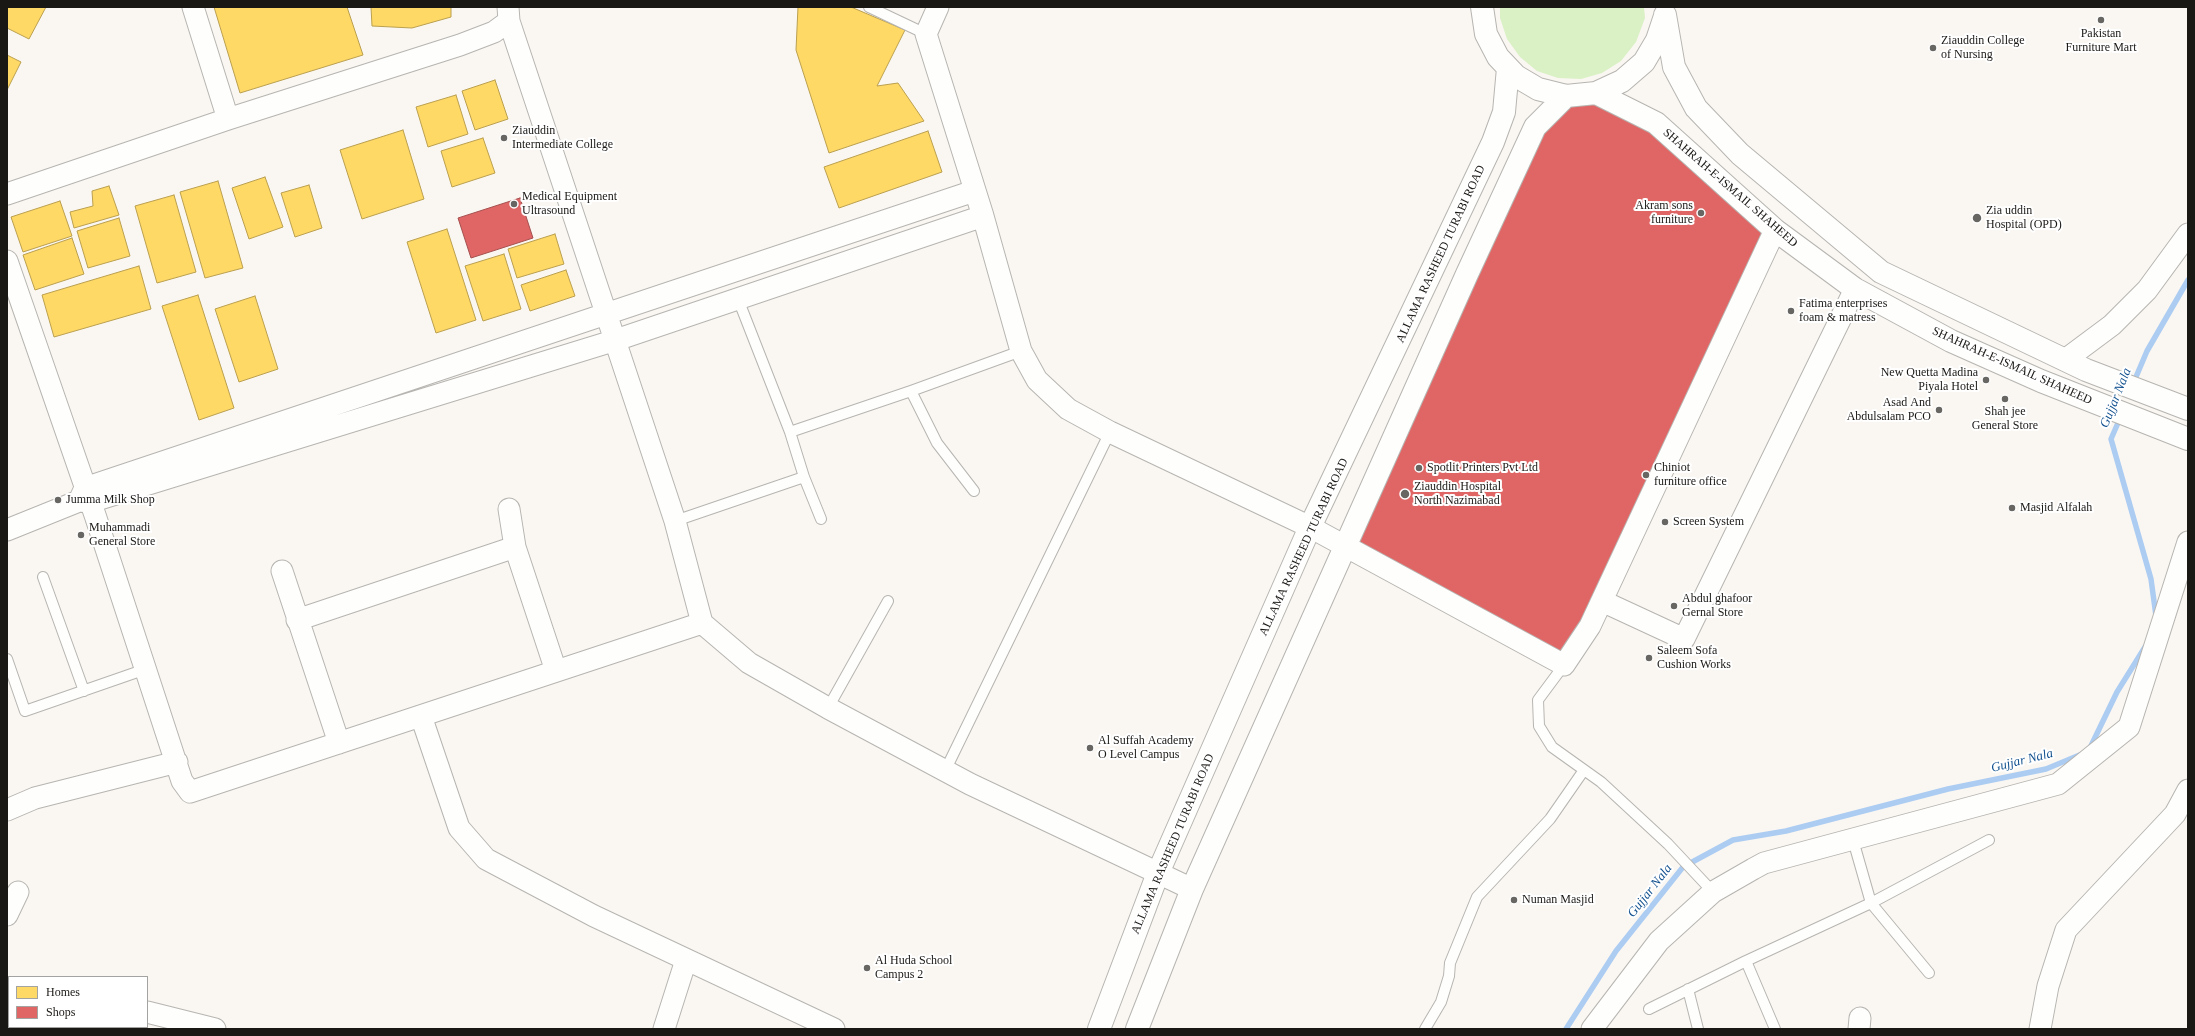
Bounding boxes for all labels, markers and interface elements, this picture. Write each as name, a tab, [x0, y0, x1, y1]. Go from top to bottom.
marker: Pakistan Furniture Mart	[2096, 15, 2106, 25]
place label: Pakistan Furniture Mart	[2066, 27, 2136, 55]
place label: Ziauddin College of Nursing	[1941, 34, 2025, 62]
marker: Ziauddin College of Nursing	[1928, 43, 1938, 53]
place label: Ziauddin Intermediate College	[512, 124, 613, 152]
street label: SHAHRAH-E-ISMAIL SHAHEED	[1660, 126, 1800, 250]
marker: Ziauddin Intermediate College	[499, 133, 509, 143]
street label: ALLAMA RASHEED TURABI ROAD	[1393, 163, 1489, 345]
place label: Medical Equipment Ultrasound	[522, 190, 617, 218]
marker: Medical Equipment Ultrasound	[509, 199, 519, 209]
place label: Akram sons furniture	[1635, 199, 1693, 227]
place label: Zia uddin Hospital (OPD)	[1986, 204, 2062, 232]
marker: Akram sons furniture	[1696, 208, 1706, 218]
marker: Zia uddin Hospital (OPD)	[1971, 212, 1983, 224]
place label: Fatima enterprises foam & matress	[1799, 297, 1887, 325]
marker: Fatima enterprises foam & matress	[1786, 306, 1796, 316]
street label: SHAHRAH-E-ISMAIL SHAHEED	[1930, 324, 2094, 408]
place label: New Quetta Madina Piyala Hotel	[1881, 366, 1978, 394]
water label: Gujjar Nala	[2097, 366, 2135, 430]
marker: New Quetta Madina Piyala Hotel	[1981, 375, 1991, 385]
marker: Shah jee General Store	[2000, 394, 2010, 404]
place label: Asad And Abdulsalam PCO	[1847, 396, 1931, 424]
marker: Asad And Abdulsalam PCO	[1934, 405, 1944, 415]
place label: Shah jee General Store	[1972, 405, 2038, 433]
street label: ALLAMA RASHEED TURABI ROAD	[1256, 456, 1352, 638]
place label: Spotlit Printers Pvt Ltd	[1427, 461, 1538, 475]
place label: Chiniot furniture office	[1654, 461, 1727, 489]
marker: Spotlit Printers Pvt Ltd	[1414, 463, 1424, 473]
marker: Chiniot furniture office	[1641, 470, 1651, 480]
place label: Ziauddin Hospital North Nazimabad	[1414, 480, 1501, 508]
marker: Ziauddin Hospital North Nazimabad	[1399, 488, 1411, 500]
place label: Jumma Milk Shop	[66, 493, 155, 507]
marker: Jumma Milk Shop	[53, 495, 63, 505]
place label: Masjid Alfalah	[2020, 501, 2092, 515]
marker: Masjid Alfalah	[2007, 503, 2017, 513]
place label: Screen System	[1673, 515, 1744, 529]
marker: Screen System	[1660, 517, 1670, 527]
place label: Muhammadi General Store	[89, 521, 155, 549]
marker: Muhammadi General Store	[76, 530, 86, 540]
place label: Abdul ghafoor Gernal Store	[1682, 592, 1752, 620]
marker: Abdul ghafoor Gernal Store	[1669, 601, 1679, 611]
place label: Saleem Sofa Cushion Works	[1657, 644, 1731, 672]
marker: Saleem Sofa Cushion Works	[1644, 653, 1654, 663]
place label: Al Suffah Academy O Level Campus	[1098, 734, 1194, 762]
marker: Al Suffah Academy O Level Campus	[1085, 743, 1095, 753]
water label: Gujjar Nala	[1989, 746, 2055, 776]
street label: ALLAMA RASHEED TURABI ROAD	[1128, 752, 1218, 936]
water label: Gujjar Nala	[1624, 861, 1676, 921]
place label: Numan Masjid	[1522, 893, 1594, 907]
marker: Numan Masjid	[1509, 895, 1519, 905]
place label: Al Huda School Campus 2	[875, 954, 952, 982]
marker: Al Huda School Campus 2	[862, 963, 872, 973]
legend	[8, 976, 148, 1028]
text: Homes	[46, 985, 80, 999]
text: Shops	[46, 1005, 75, 1019]

